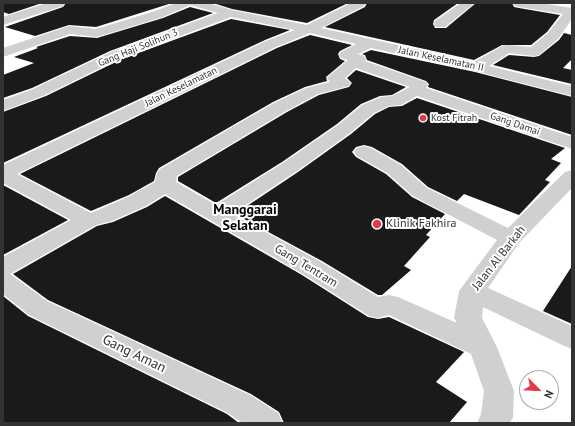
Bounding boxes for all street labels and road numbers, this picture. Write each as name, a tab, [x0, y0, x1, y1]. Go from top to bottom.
street label: Gang Haji Solihun 3	[96, 27, 180, 69]
street label: Jalan Keselamatan II	[397, 44, 485, 74]
street label: Jalan Keselamatan	[143, 64, 219, 110]
street label: Gang Damai	[489, 110, 541, 138]
street label: Jalan Al Barkah	[469, 223, 529, 293]
street label: Gang Tentram	[272, 242, 340, 290]
street label: Gang Aman	[99, 331, 169, 377]

